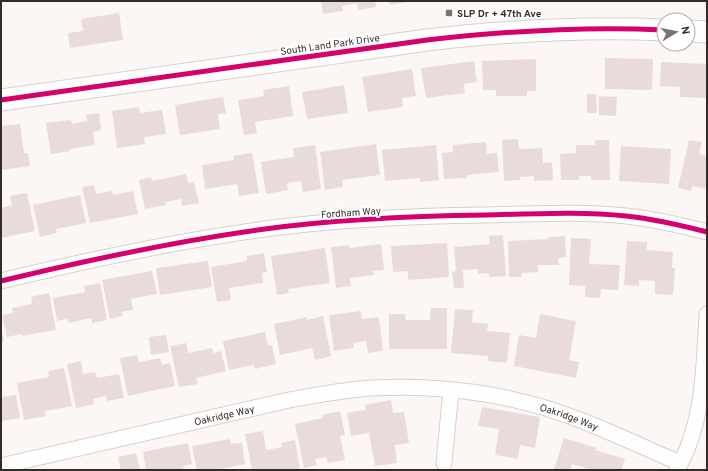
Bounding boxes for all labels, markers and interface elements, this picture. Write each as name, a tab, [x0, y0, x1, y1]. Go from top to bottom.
marker: SLP Dr + 47th Ave	[444, 8, 454, 18]
place label: SLP Dr + 47th Ave	[457, 8, 542, 21]
north arrow	[656, 12, 696, 52]
text: N	[677, 25, 692, 36]
street label: South Land Park Drive	[280, 32, 381, 59]
street label: Fordham Way	[321, 205, 381, 222]
street label: Oakridge Way	[538, 402, 600, 435]
street label: Oakridge Way	[193, 403, 256, 430]

